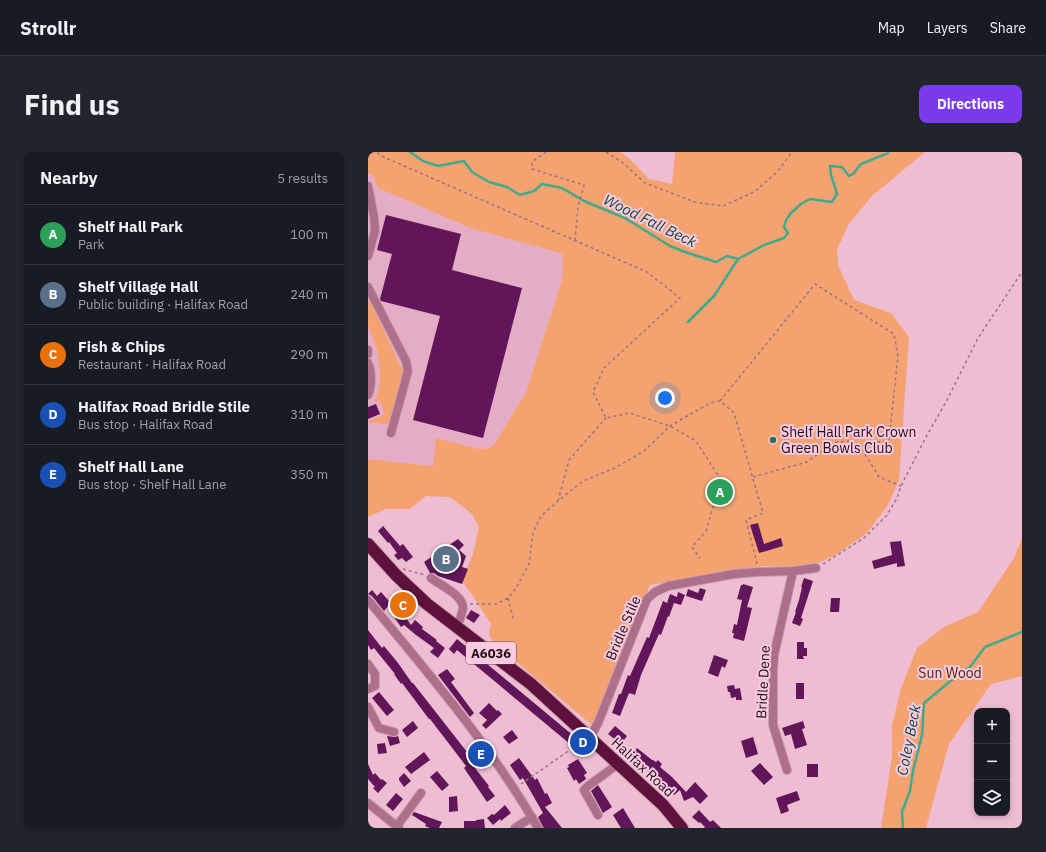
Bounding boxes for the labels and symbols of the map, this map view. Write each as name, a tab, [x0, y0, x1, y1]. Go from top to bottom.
water label: Wood Fall Beck	[600, 190, 700, 251]
your location	[655, 388, 675, 408]
place label: Shelf Hall Park Crown Green Bowls Club	[781, 423, 917, 457]
marker: Shelf Hall Park Crown Green Bowls Club	[768, 435, 778, 445]
pin: A	[707, 477, 733, 507]
pin: B	[433, 544, 459, 574]
pin: C	[390, 590, 416, 620]
street label: Bridle Stile	[601, 593, 645, 663]
road number: A6036	[466, 642, 516, 664]
street label: Bridle Dene	[752, 645, 774, 719]
park label: Sun Wood	[918, 664, 982, 682]
water label: Coley Beck	[892, 703, 925, 777]
pin: D	[570, 727, 596, 757]
street label: Halifax Road	[608, 733, 678, 801]
pin: E	[468, 739, 494, 769]

